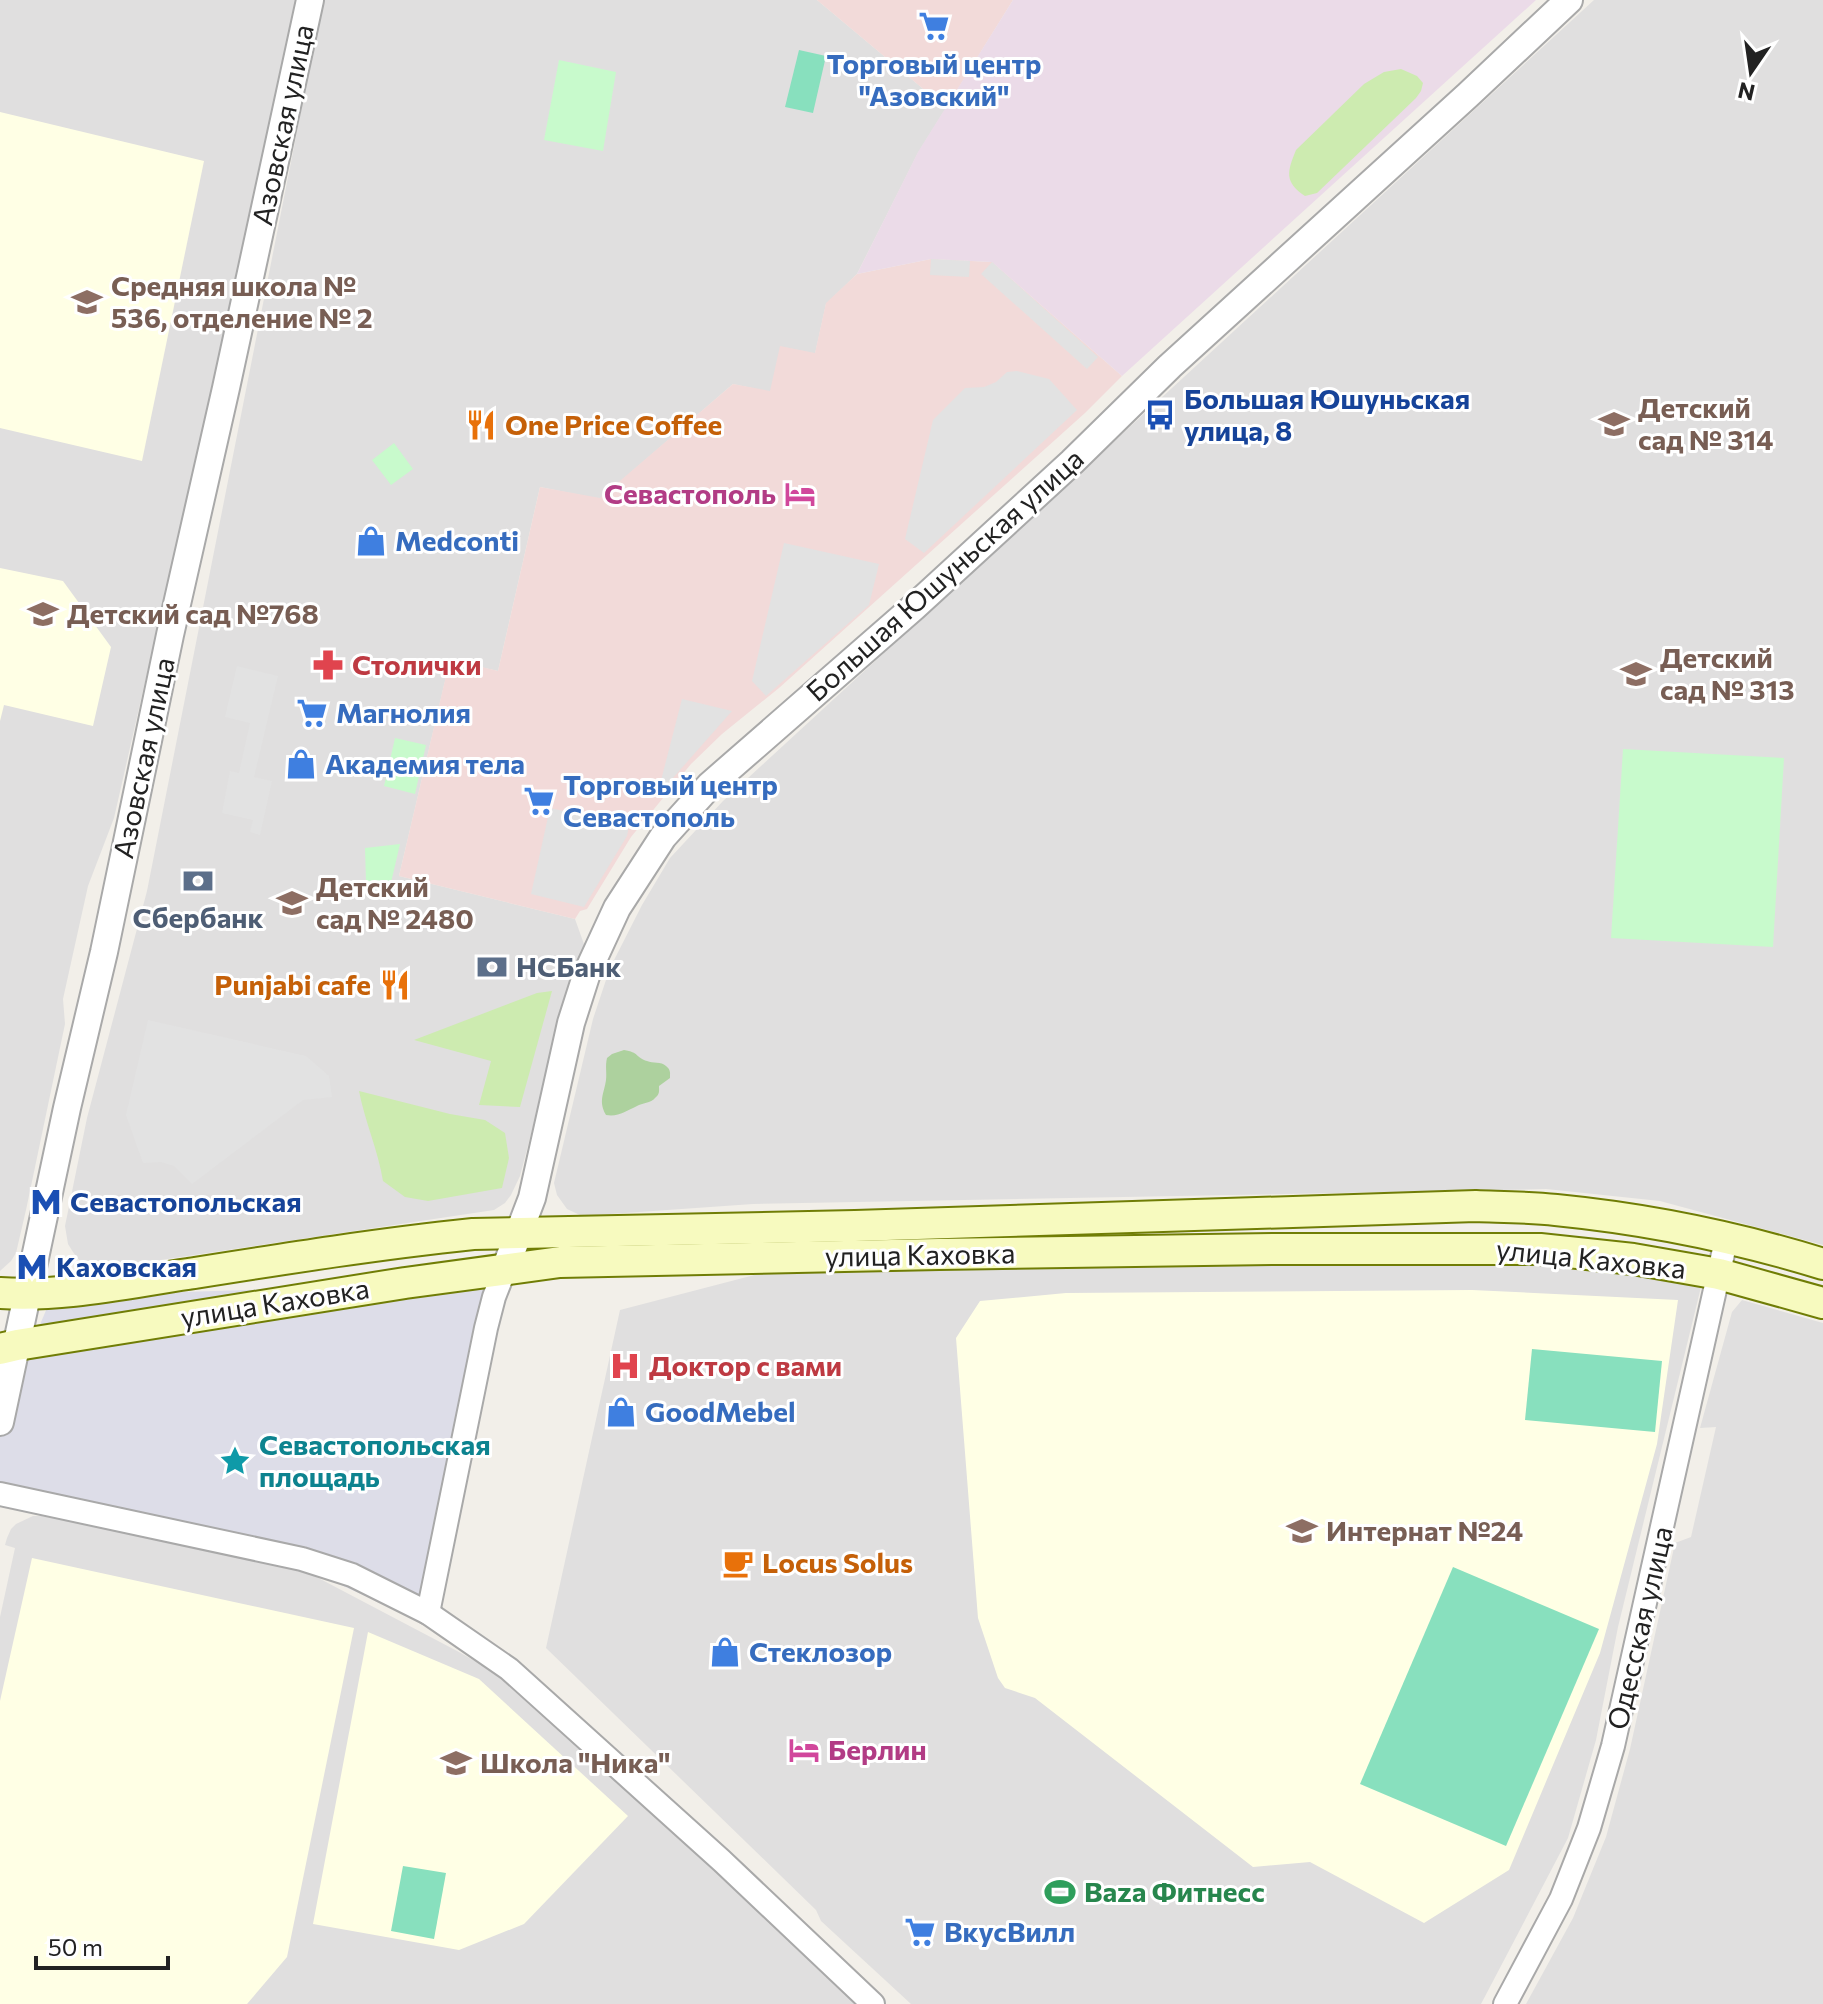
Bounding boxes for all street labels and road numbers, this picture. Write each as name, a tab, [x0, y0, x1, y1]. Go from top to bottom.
street label: Азовская улица	[244, 21, 320, 228]
street label: Большая Юшуньская улица	[799, 441, 1090, 708]
street label: Азовская улица	[105, 654, 181, 861]
street label: улица Каховка	[1495, 1231, 1688, 1285]
street label: улица Каховка	[824, 1235, 1016, 1273]
street label: улица Каховка	[178, 1270, 372, 1334]
street label: Одесская улица	[1599, 1523, 1679, 1733]

